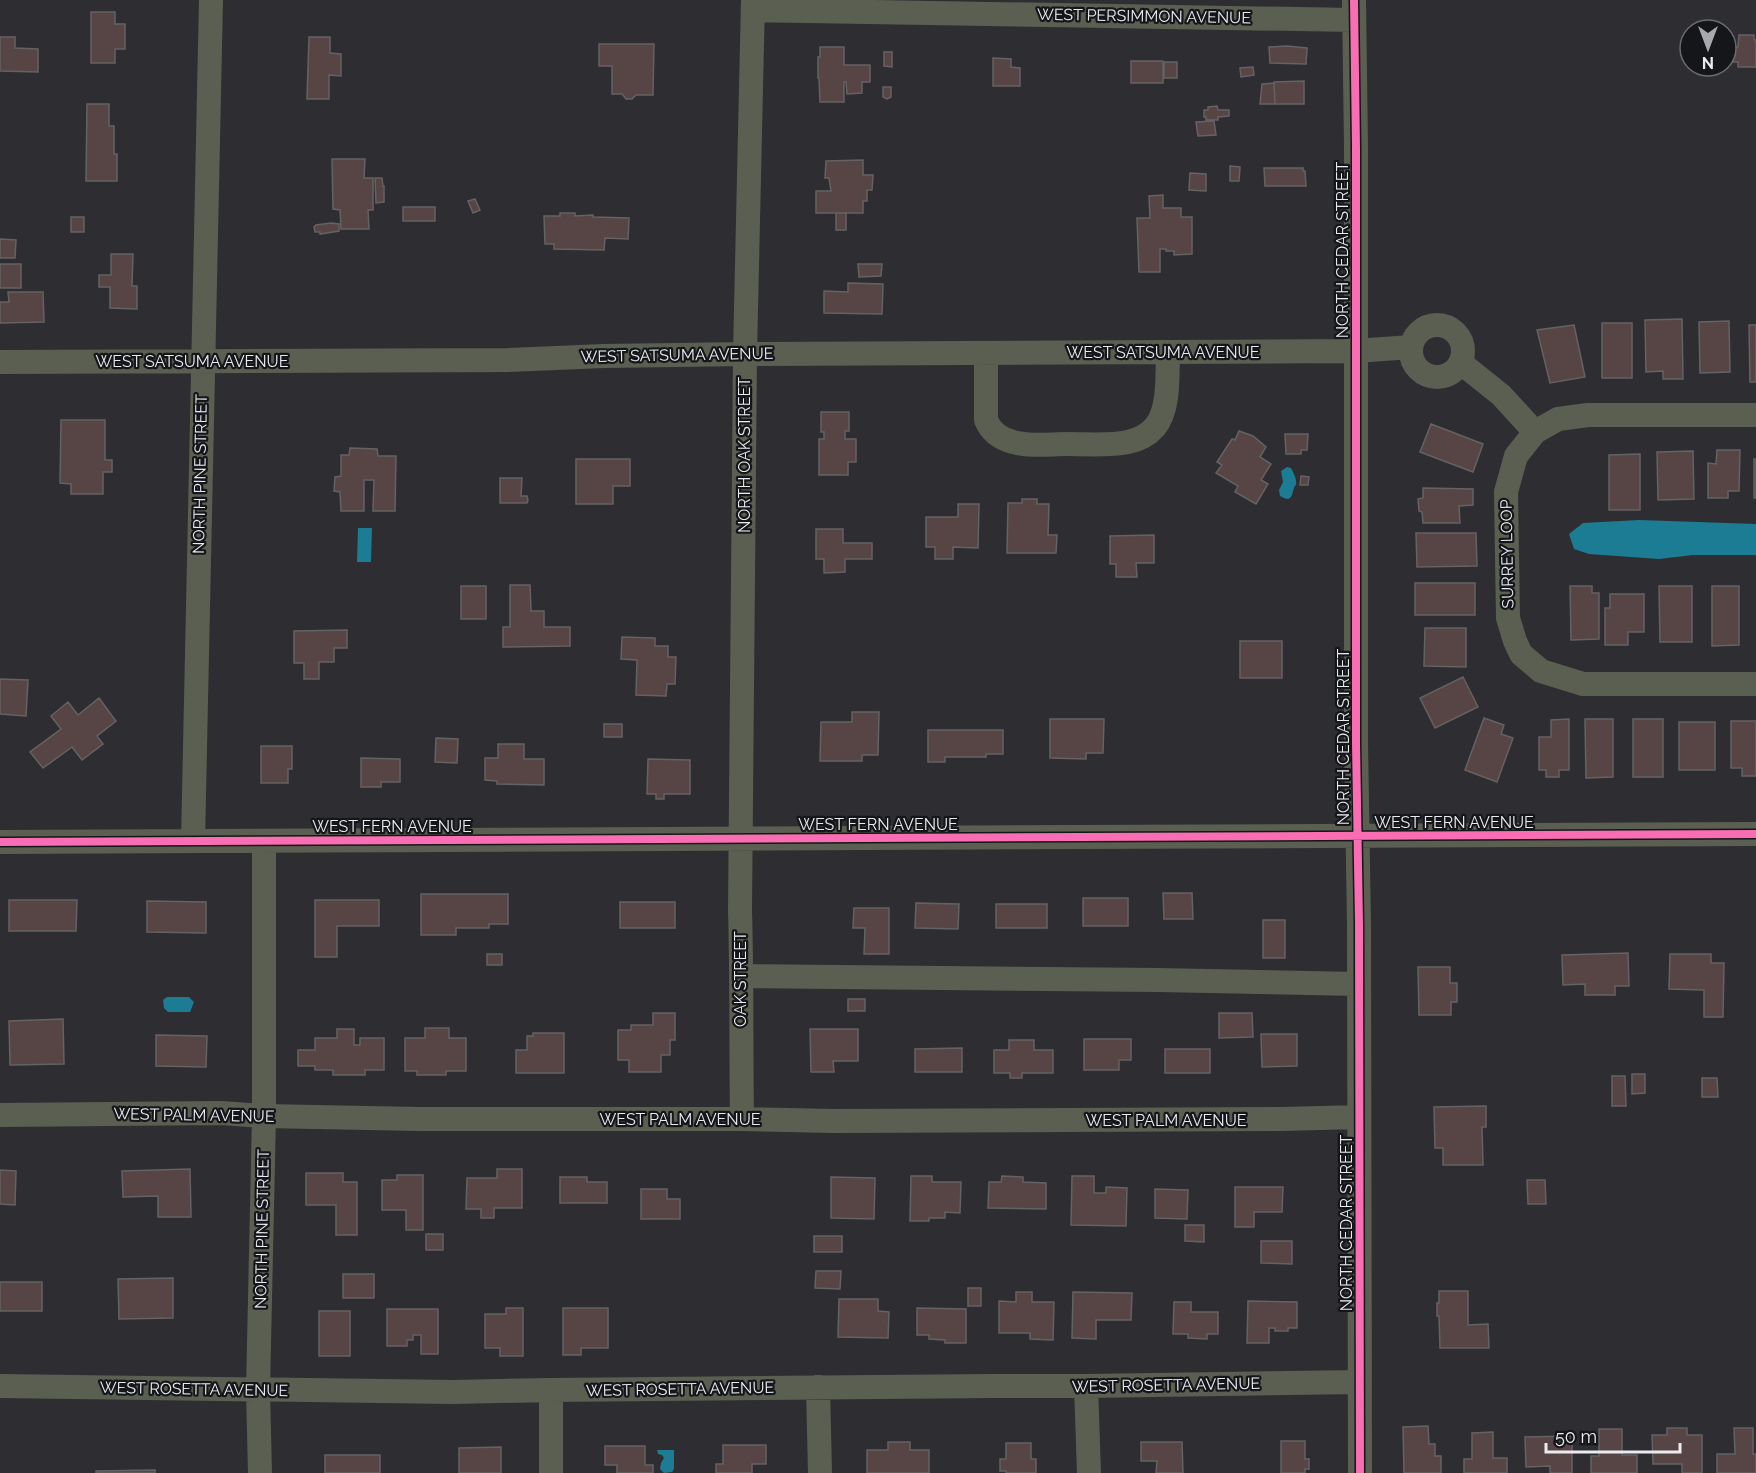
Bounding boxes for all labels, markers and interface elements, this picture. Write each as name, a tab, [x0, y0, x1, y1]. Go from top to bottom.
street label: WEST PERSIMMON AVENUE	[1037, 5, 1251, 27]
north arrow	[1678, 18, 1738, 78]
text: N	[1702, 53, 1714, 72]
street label: NORTH CEDAR STREET	[1333, 161, 1352, 338]
street label: WEST SATSUMA AVENUE	[1067, 343, 1260, 362]
street label: WEST SATSUMA AVENUE	[580, 344, 774, 366]
street label: WEST SATSUMA AVENUE	[96, 352, 289, 371]
street label: NORTH OAK STREET	[735, 377, 754, 533]
street label: NORTH PINE STREET	[189, 394, 211, 554]
street label: SURREY LOOP	[1497, 499, 1517, 609]
street label: NORTH CEDAR STREET	[1334, 648, 1353, 825]
street label: WEST FERN AVENUE	[1374, 813, 1534, 832]
street label: WEST FERN AVENUE	[798, 815, 958, 834]
street label: WEST FERN AVENUE	[312, 817, 472, 836]
street label: OAK STREET	[731, 931, 750, 1027]
street label: WEST PALM AVENUE	[113, 1104, 275, 1126]
street label: WEST PALM AVENUE	[599, 1110, 761, 1129]
street label: WEST PALM AVENUE	[1085, 1111, 1247, 1130]
street label: NORTH CEDAR STREET	[1337, 1134, 1356, 1311]
street label: NORTH PINE STREET	[251, 1149, 273, 1309]
street label: WEST ROSETTA AVENUE	[1072, 1374, 1261, 1396]
street label: WEST ROSETTA AVENUE	[100, 1378, 289, 1400]
street label: WEST ROSETTA AVENUE	[586, 1378, 775, 1400]
scale bar	[1546, 1416, 1680, 1454]
text: 50 m	[1555, 1426, 1597, 1447]

